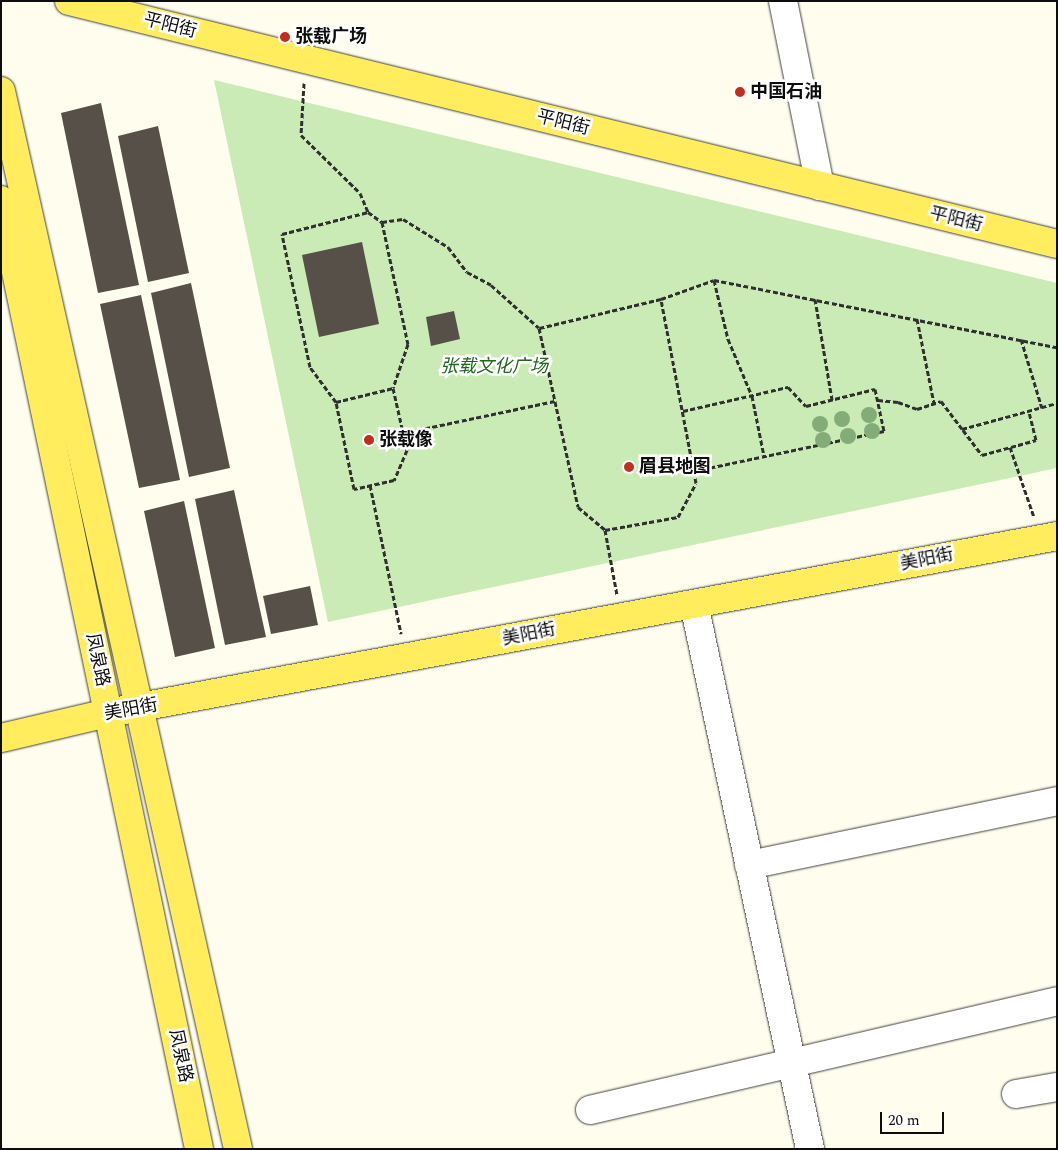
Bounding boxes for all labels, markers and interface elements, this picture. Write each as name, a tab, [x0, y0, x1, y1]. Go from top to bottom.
street label: 平阳街	[141, 9, 199, 43]
place label: 张载广场	[295, 26, 367, 48]
marker: 张载广场	[279, 31, 291, 43]
place label: 中国石油	[750, 81, 822, 103]
marker: 中国石油	[734, 86, 746, 98]
street label: 平阳街	[534, 106, 592, 140]
street label: 平阳街	[927, 203, 985, 237]
park label: 张载文化广场	[440, 356, 548, 378]
place label: 张载像	[379, 429, 433, 451]
marker: 张载像	[363, 434, 375, 446]
place label: 眉县地图	[639, 456, 711, 478]
marker: 眉县地图	[623, 461, 635, 473]
street label: 美阳街	[898, 544, 956, 576]
street label: 美阳街	[500, 619, 558, 651]
street label: 凤泉路	[81, 631, 113, 689]
street label: 美阳街	[103, 695, 159, 725]
street label: 凤泉路	[164, 1027, 196, 1085]
scale bar	[883, 1102, 947, 1134]
text: 20 m	[888, 1109, 920, 1132]

